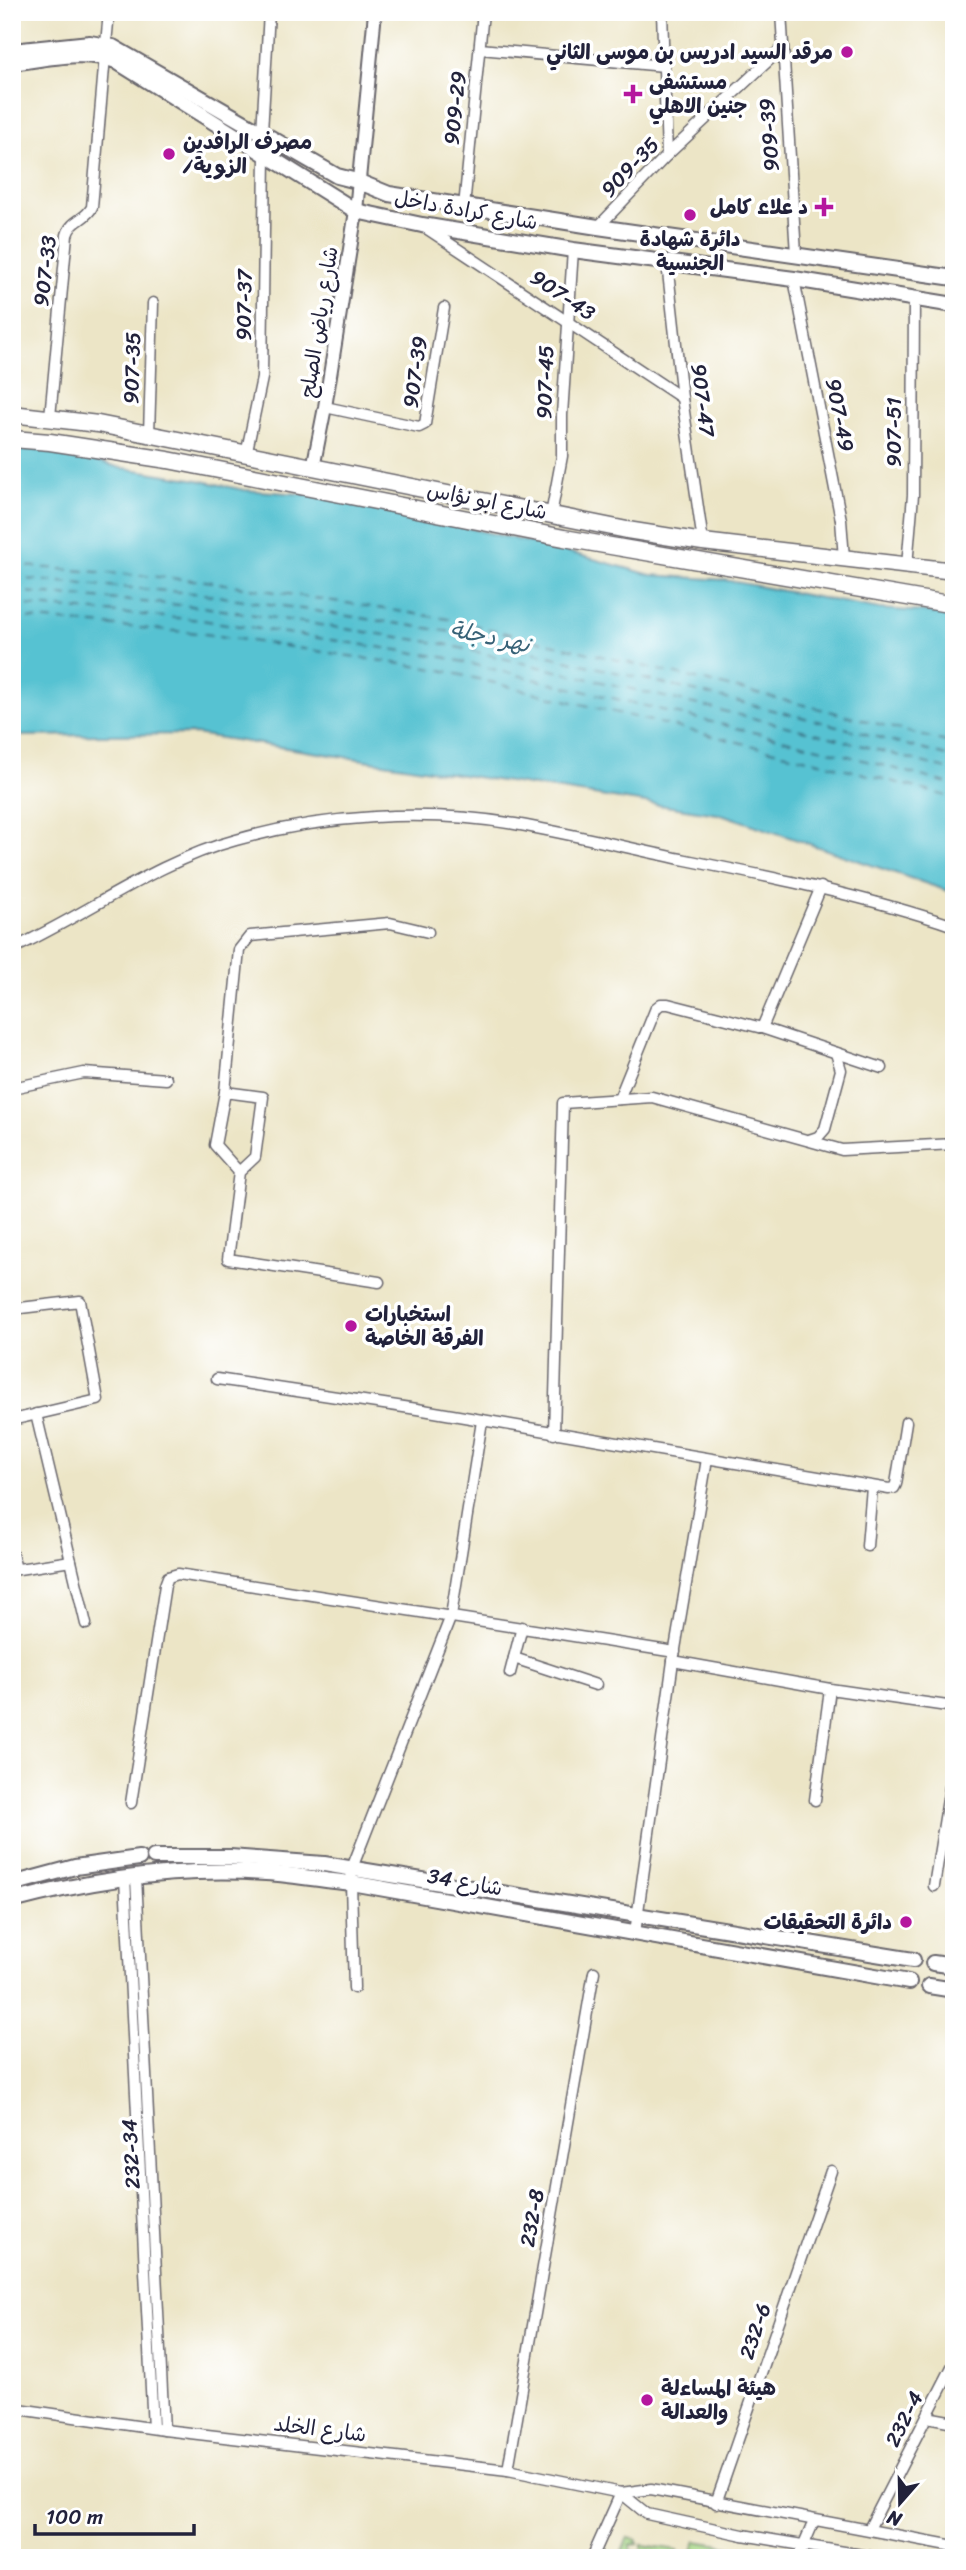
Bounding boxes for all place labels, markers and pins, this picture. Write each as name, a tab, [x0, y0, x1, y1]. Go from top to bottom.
place label: مرقد السيد ادريس بن موسى الثاني	[546, 33, 833, 71]
marker: مرقد السيد ادريس بن موسى الثاني	[839, 44, 855, 60]
place label: مستشفى جنين الاهلي	[649, 63, 747, 125]
marker: مستشفى جنين الاهلي	[623, 84, 643, 104]
place label: مصرف الرافدين /الزوية	[182, 123, 312, 185]
marker: مصرف الرافدين /الزوية	[161, 146, 177, 162]
place label: د علاء كامل	[710, 188, 808, 226]
marker: د علاء كامل	[814, 197, 834, 217]
marker: دائرة شهادة الجنسية	[682, 207, 698, 223]
place label: دائرة شهادة الجنسية	[639, 220, 741, 282]
place label: استخبارات الفرقة الخاصة	[365, 1295, 484, 1357]
marker: استخبارات الفرقة الخاصة	[343, 1318, 359, 1334]
place label: دائرة التحقيقات	[763, 1903, 892, 1941]
marker: دائرة التحقيقات	[898, 1914, 914, 1930]
place label: هيئة المساءلة والعدالة	[661, 2369, 776, 2431]
marker: هيئة المساءلة والعدالة	[639, 2392, 655, 2408]

